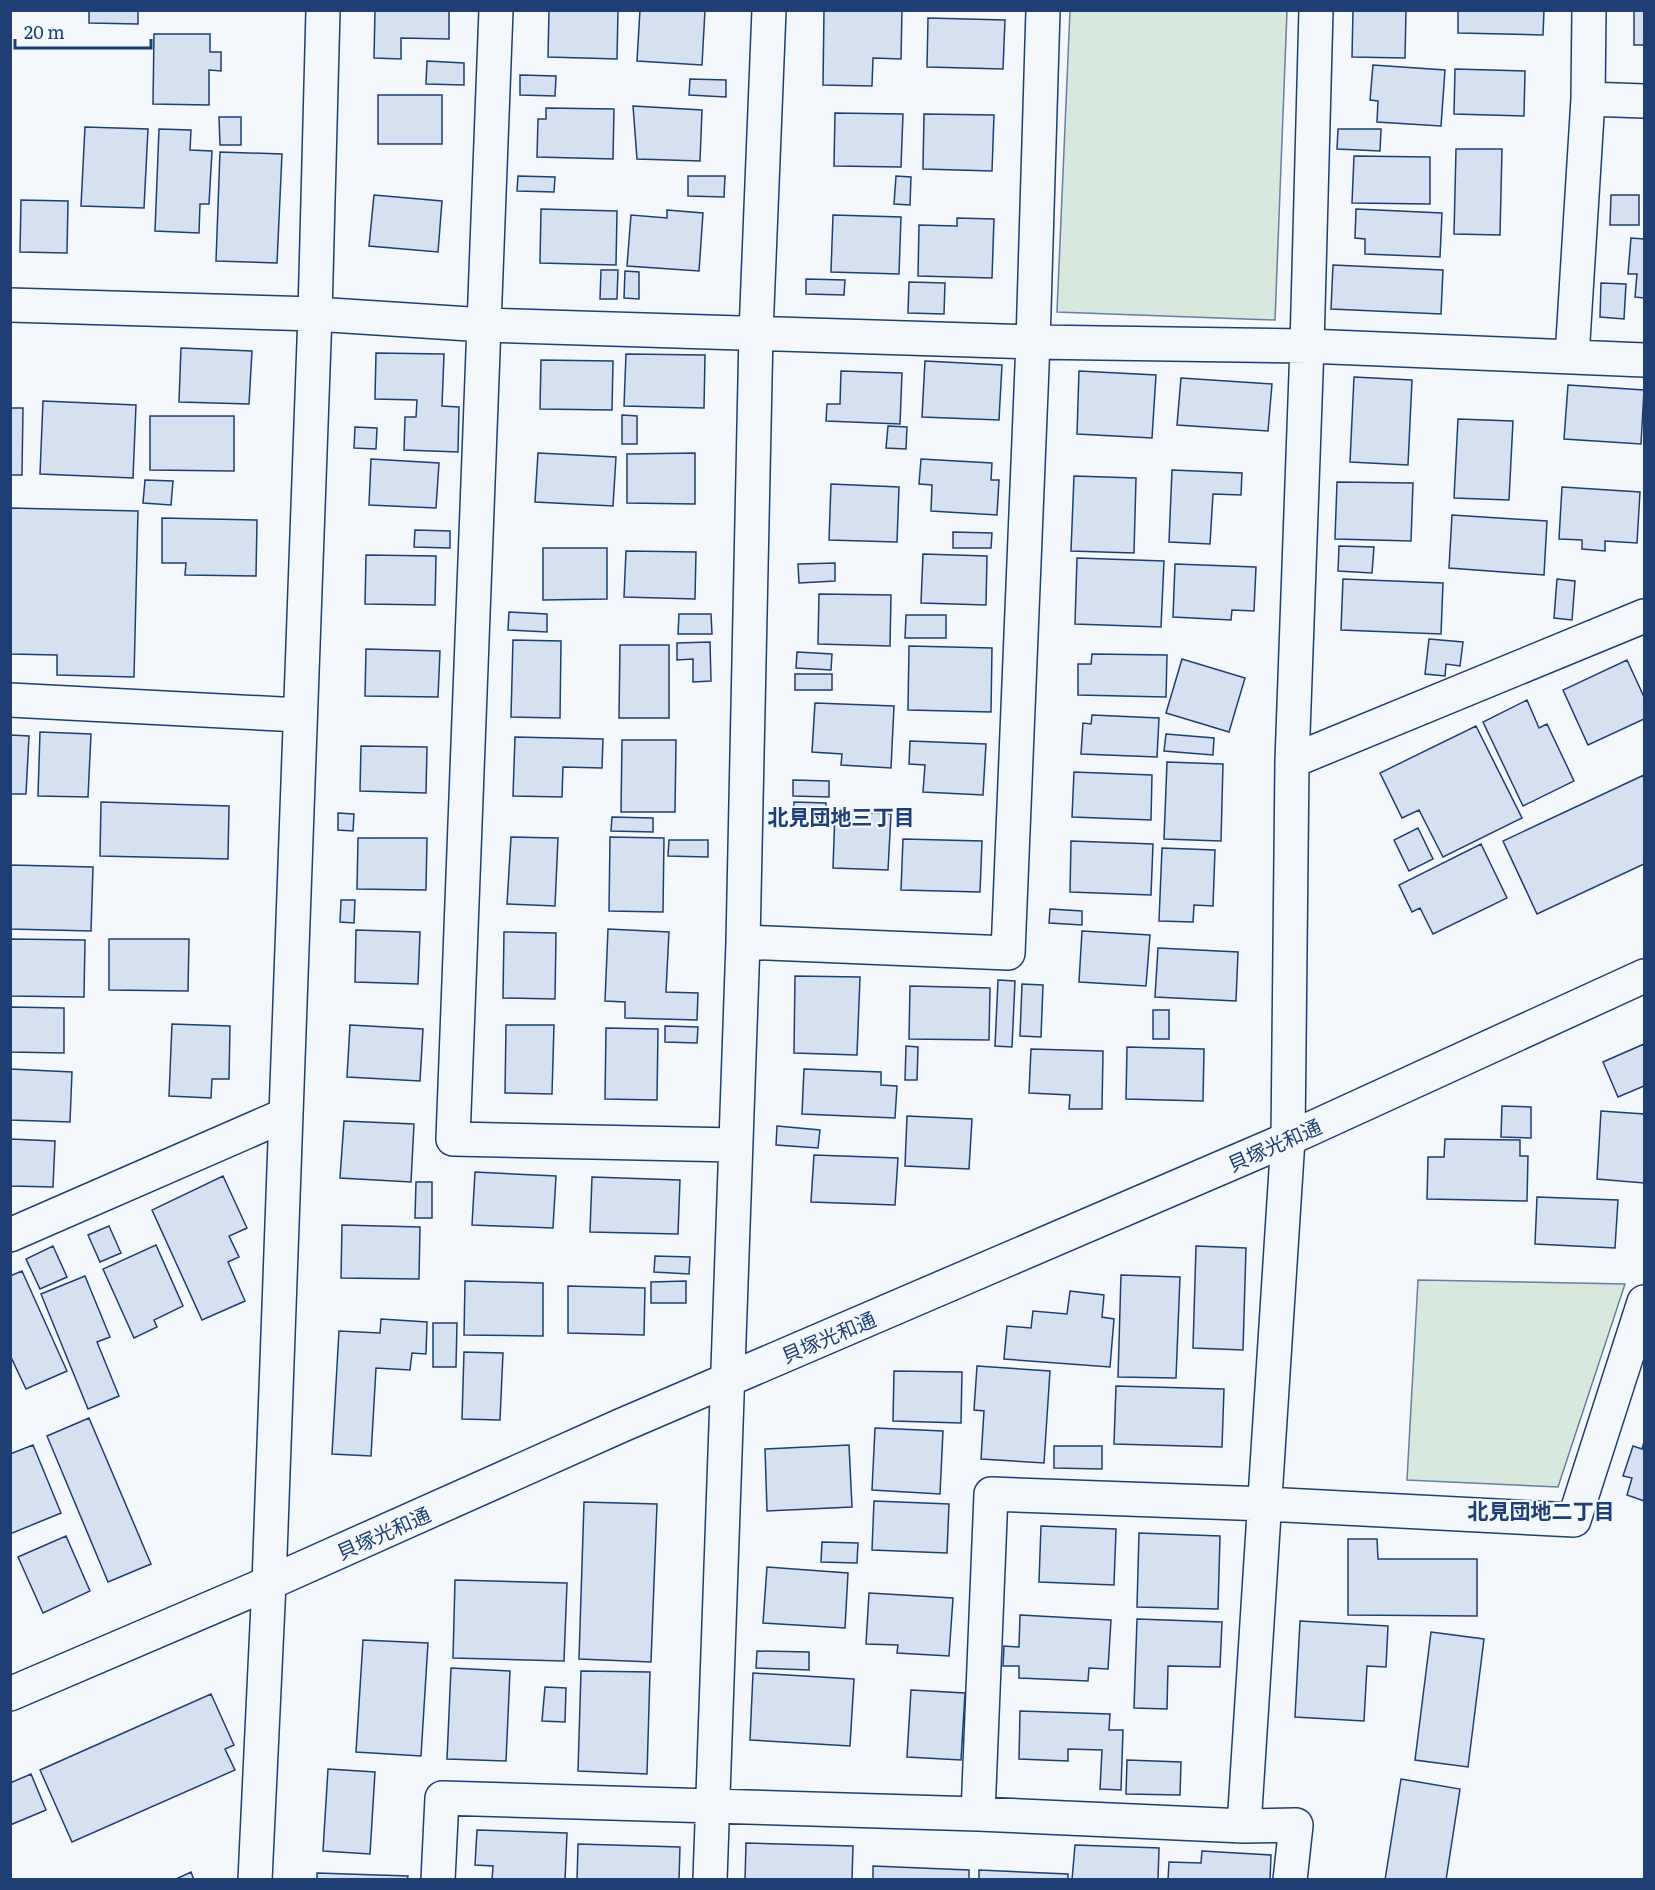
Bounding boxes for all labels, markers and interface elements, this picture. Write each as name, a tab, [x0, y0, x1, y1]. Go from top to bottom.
scale bar	[15, 12, 152, 50]
text: 20 m	[24, 18, 65, 45]
district label: 北見団地三丁目	[768, 800, 915, 831]
street label: 貝塚光和通	[1222, 1110, 1326, 1178]
street label: 貝塚光和通	[776, 1303, 880, 1369]
district label: 北見団地二丁目	[1468, 1494, 1615, 1525]
street label: 貝塚光和通	[331, 1498, 435, 1566]

